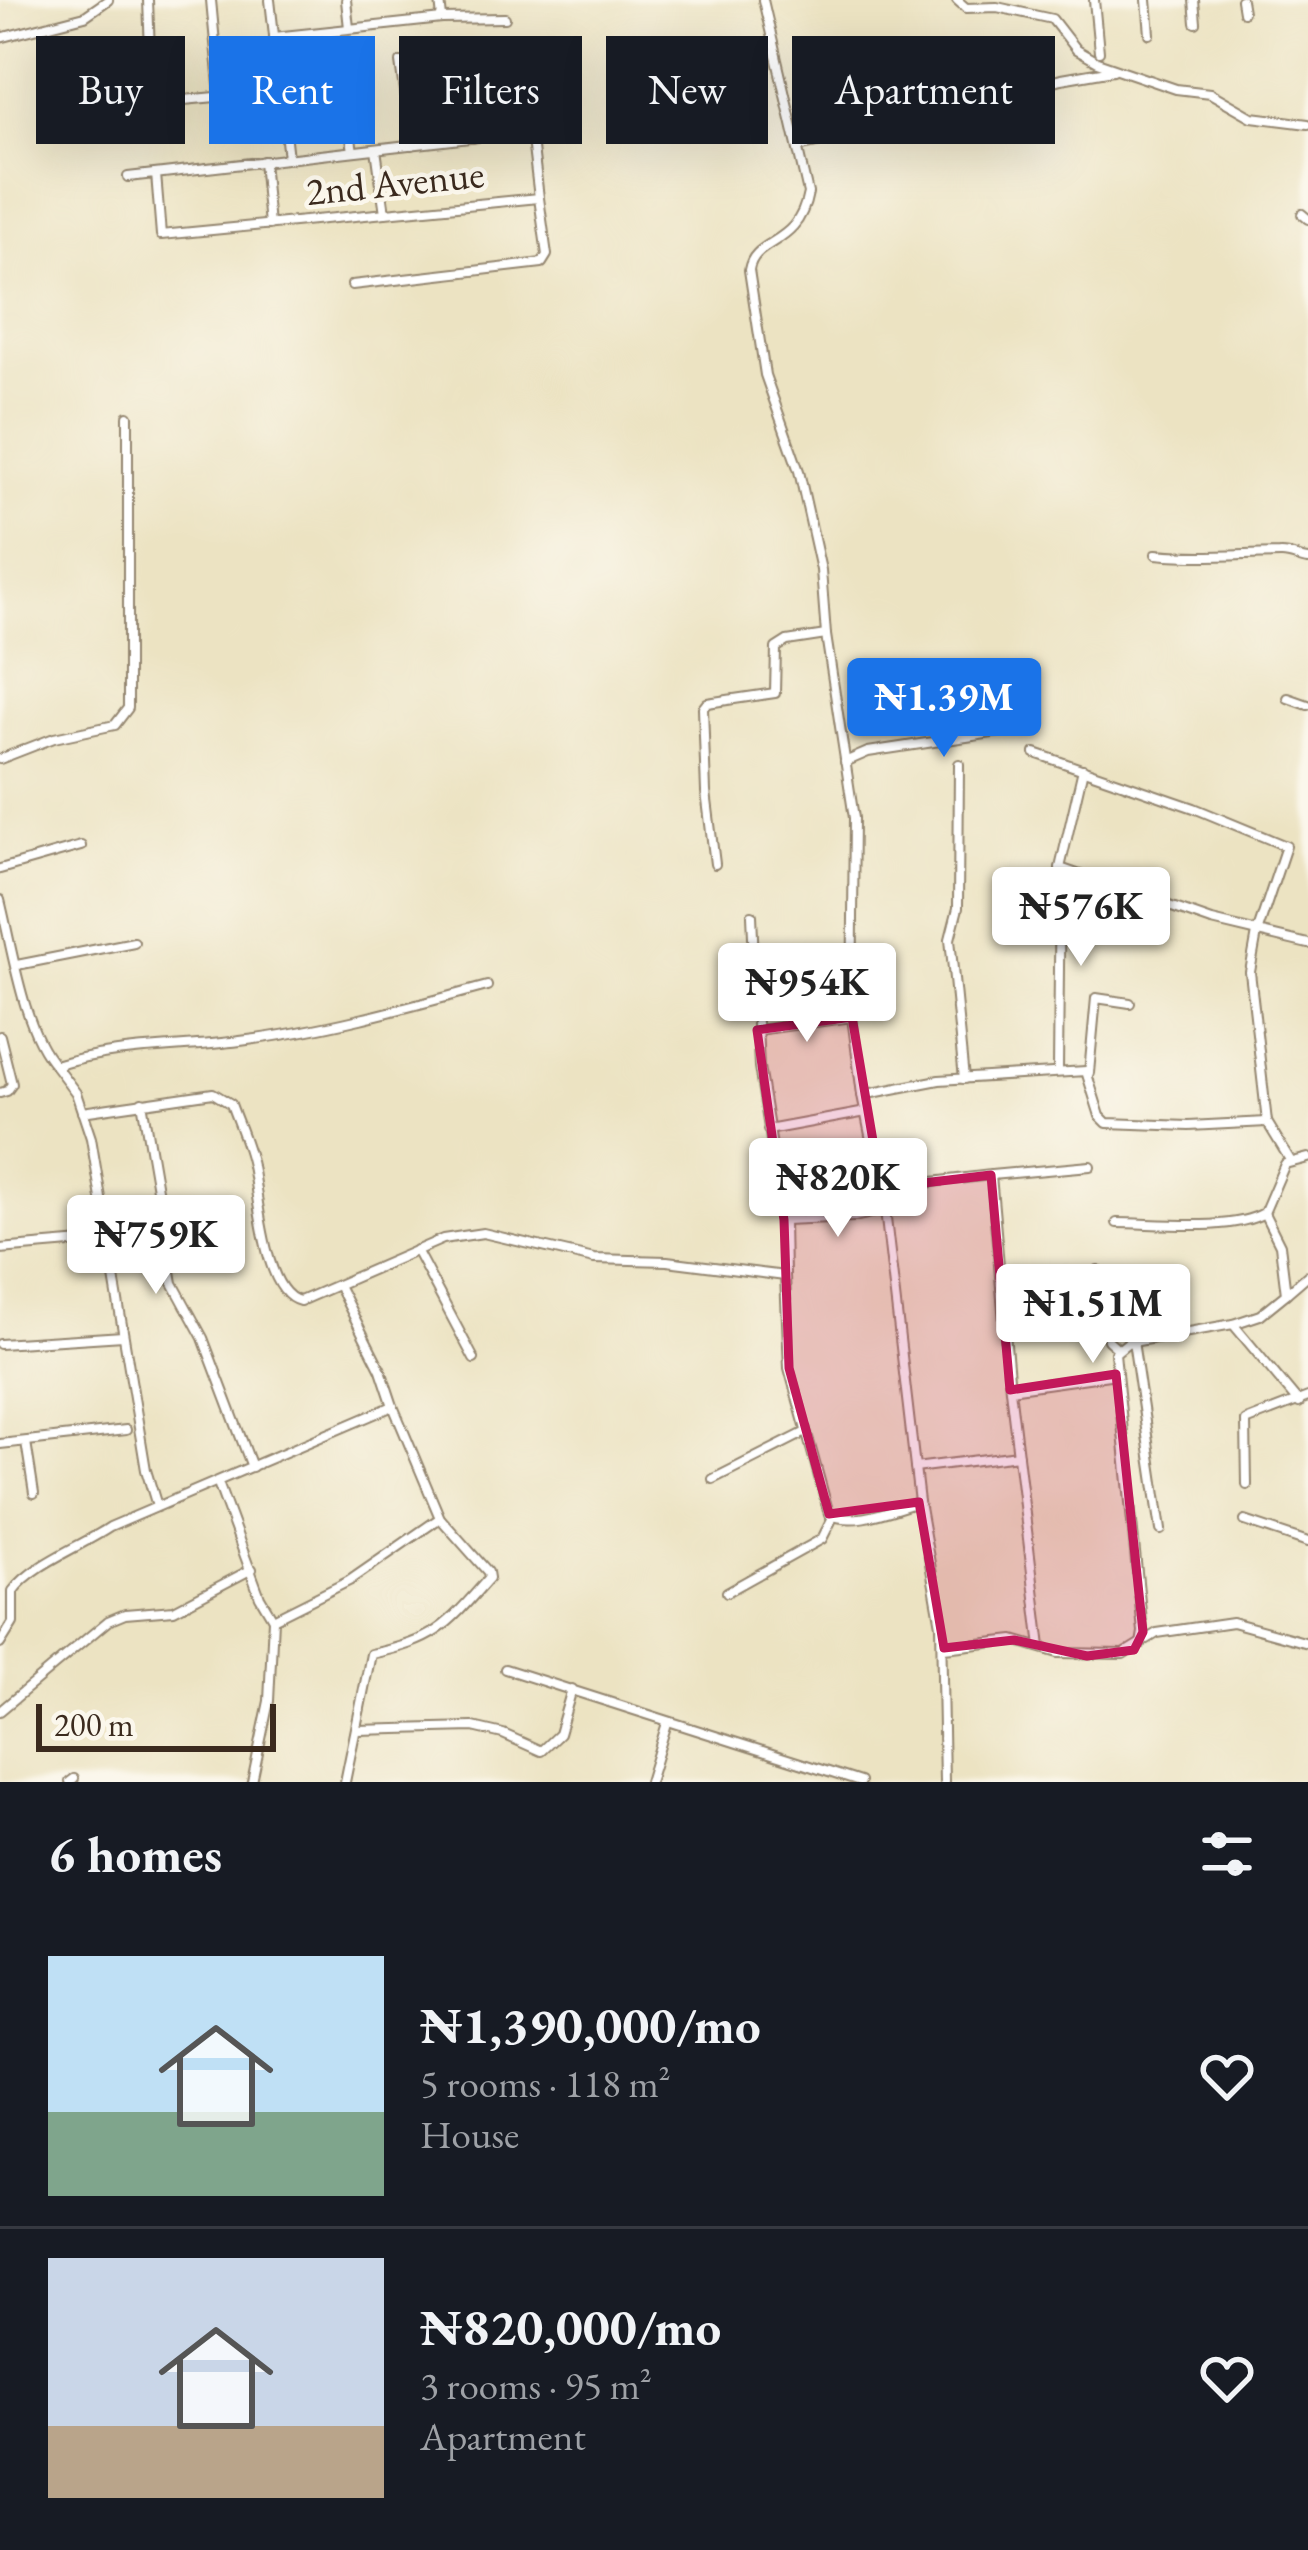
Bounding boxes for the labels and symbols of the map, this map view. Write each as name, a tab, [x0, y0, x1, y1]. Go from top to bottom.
street label: 2nd Avenue	[303, 148, 487, 217]
pin: ₦1.39M	[846, 658, 1042, 760]
pin: ₦576K	[997, 867, 1165, 969]
pin: ₦954K	[723, 943, 891, 1045]
pin: ₦820K	[754, 1138, 922, 1240]
pin: ₦759K	[72, 1195, 240, 1297]
pin: ₦1.51M	[995, 1264, 1191, 1366]
scale bar	[36, 1698, 276, 1751]

